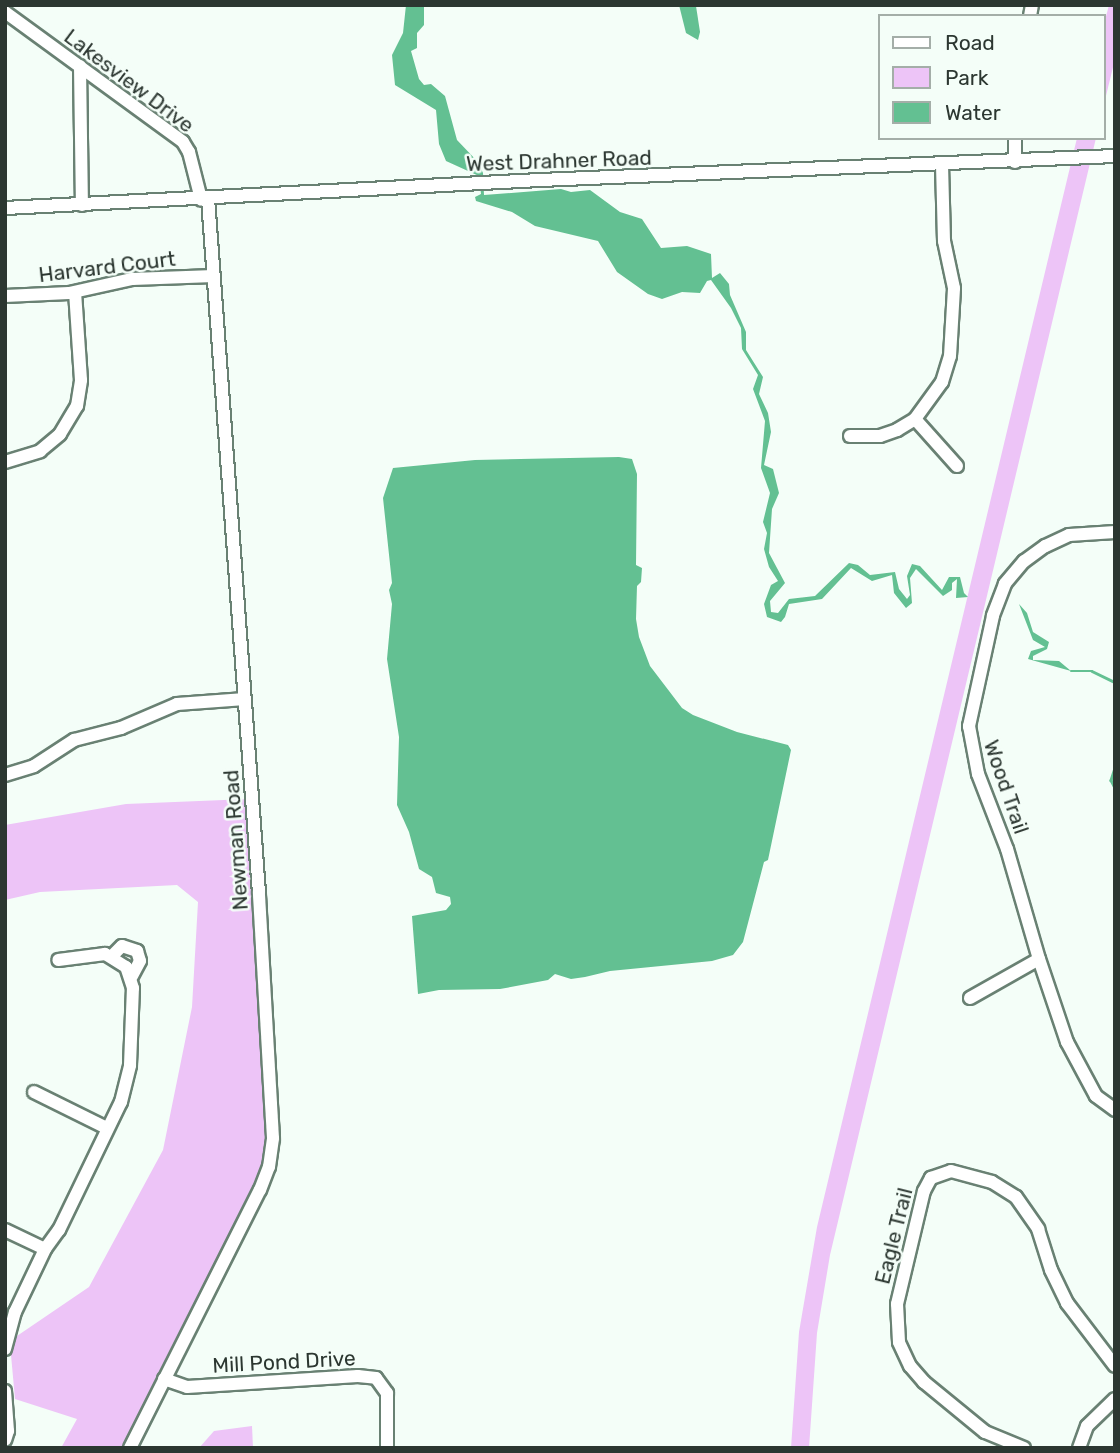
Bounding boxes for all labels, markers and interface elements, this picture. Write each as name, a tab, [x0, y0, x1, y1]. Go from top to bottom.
legend	[878, 14, 1106, 140]
street label: Lakesview Drive	[59, 24, 199, 138]
text: Road	[945, 30, 995, 55]
text: Park	[945, 65, 989, 90]
text: Water	[945, 100, 1001, 125]
street label: West Drahner Road	[466, 145, 652, 177]
street label: Harvard Court	[37, 246, 177, 288]
street label: Wood Trail	[978, 736, 1034, 838]
street label: Newman Road	[219, 769, 253, 911]
street label: Eagle Trail	[870, 1185, 918, 1287]
street label: Mill Pond Drive	[212, 1346, 356, 1378]

